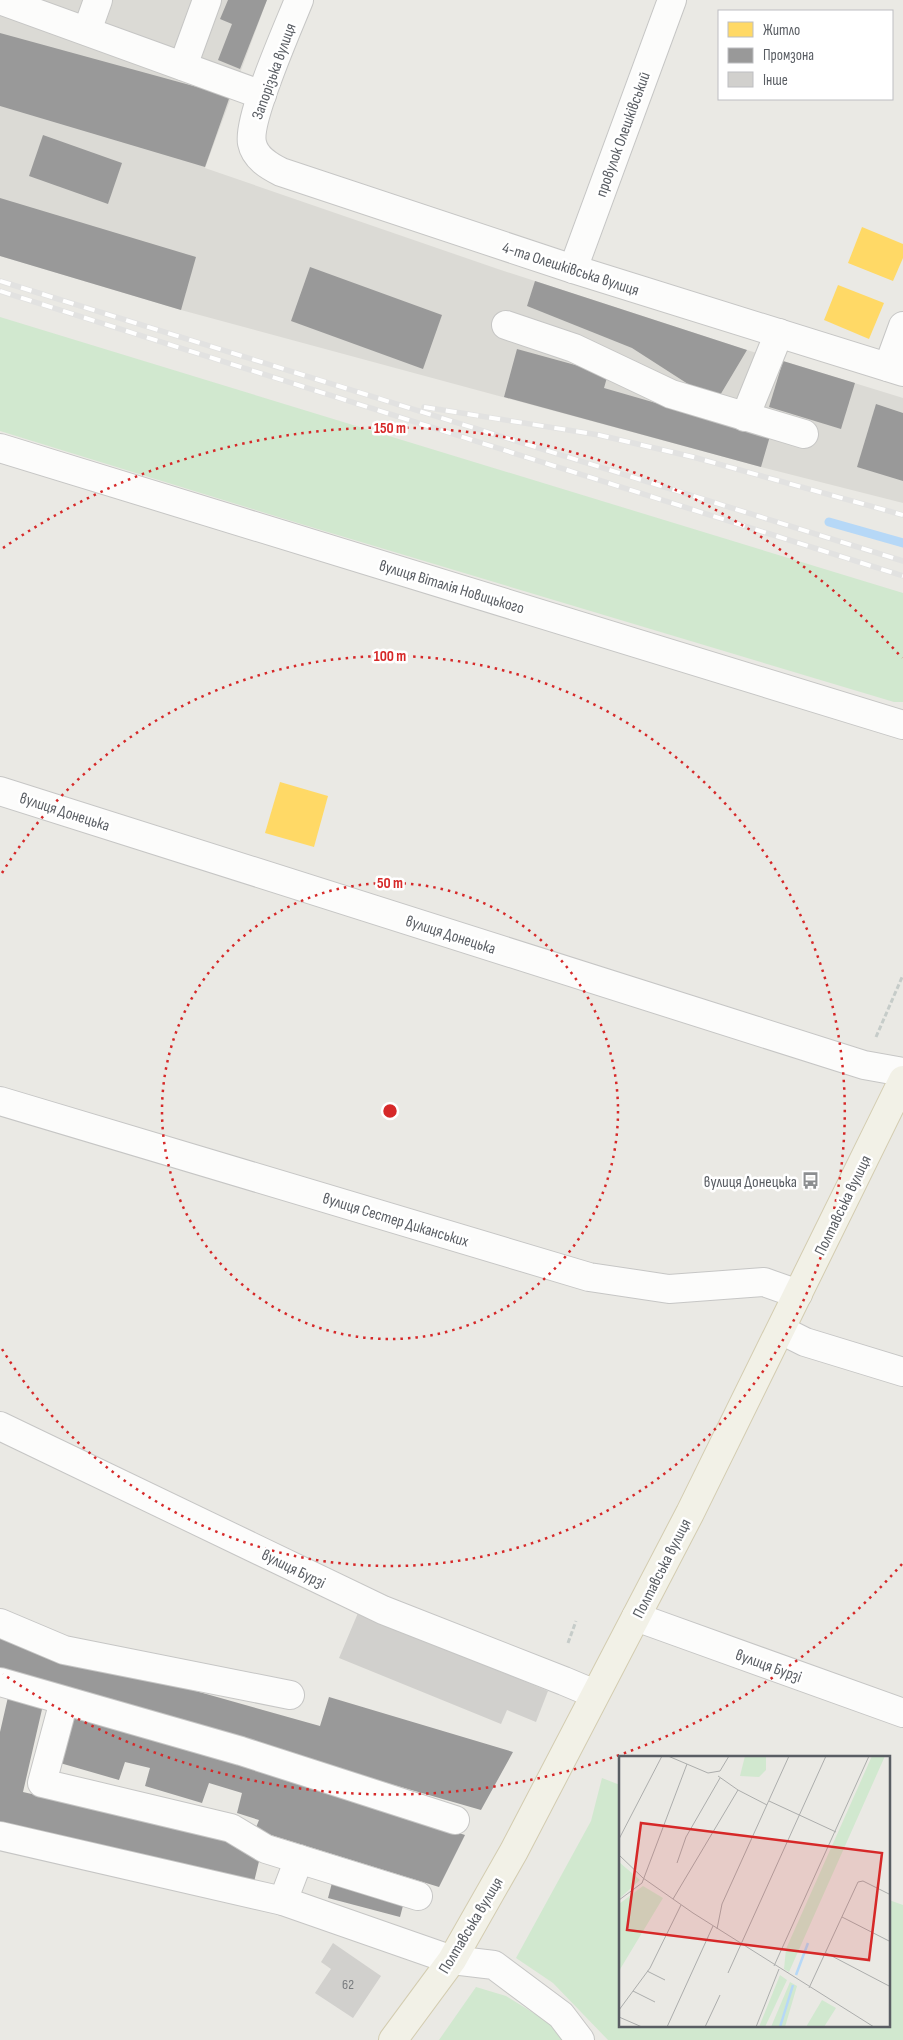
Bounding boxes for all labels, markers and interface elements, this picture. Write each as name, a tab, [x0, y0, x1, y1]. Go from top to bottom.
legend	[718, 10, 893, 100]
street label: Запорізька вулиця	[248, 21, 301, 122]
text: Житло	[763, 21, 800, 40]
text: Промзона	[763, 46, 814, 65]
street label: провулок Олешківський	[592, 69, 655, 200]
text: Інше	[763, 71, 788, 90]
street label: 4-та Олешківська вулиця	[500, 238, 641, 301]
text: 150 m	[374, 419, 406, 438]
street label: вулиця Віталія Новицького	[377, 556, 526, 619]
text: 100 m	[374, 647, 406, 666]
street label: вулиця Донецька	[17, 789, 112, 836]
text: 50 m	[377, 874, 403, 893]
street label: вулиця Донецька	[403, 912, 498, 959]
centre of rings	[381, 1102, 399, 1120]
street label: Полтавська вулиця	[811, 1153, 876, 1259]
bus stop icon: вулиця Донецька	[801, 1171, 821, 1191]
place label: вулиця Донецька	[704, 1173, 797, 1192]
street label: вулиця Сестер Диканських	[320, 1189, 471, 1252]
street label: Полтавська вулиця	[629, 1516, 696, 1622]
street label: вулиця Бурзі	[258, 1546, 328, 1593]
street label: вулиця Бурзі	[733, 1646, 804, 1687]
inset map	[619, 1756, 890, 2028]
street label: Полтавська вулиця	[435, 1874, 507, 1977]
house number: 62	[342, 1976, 354, 1993]

